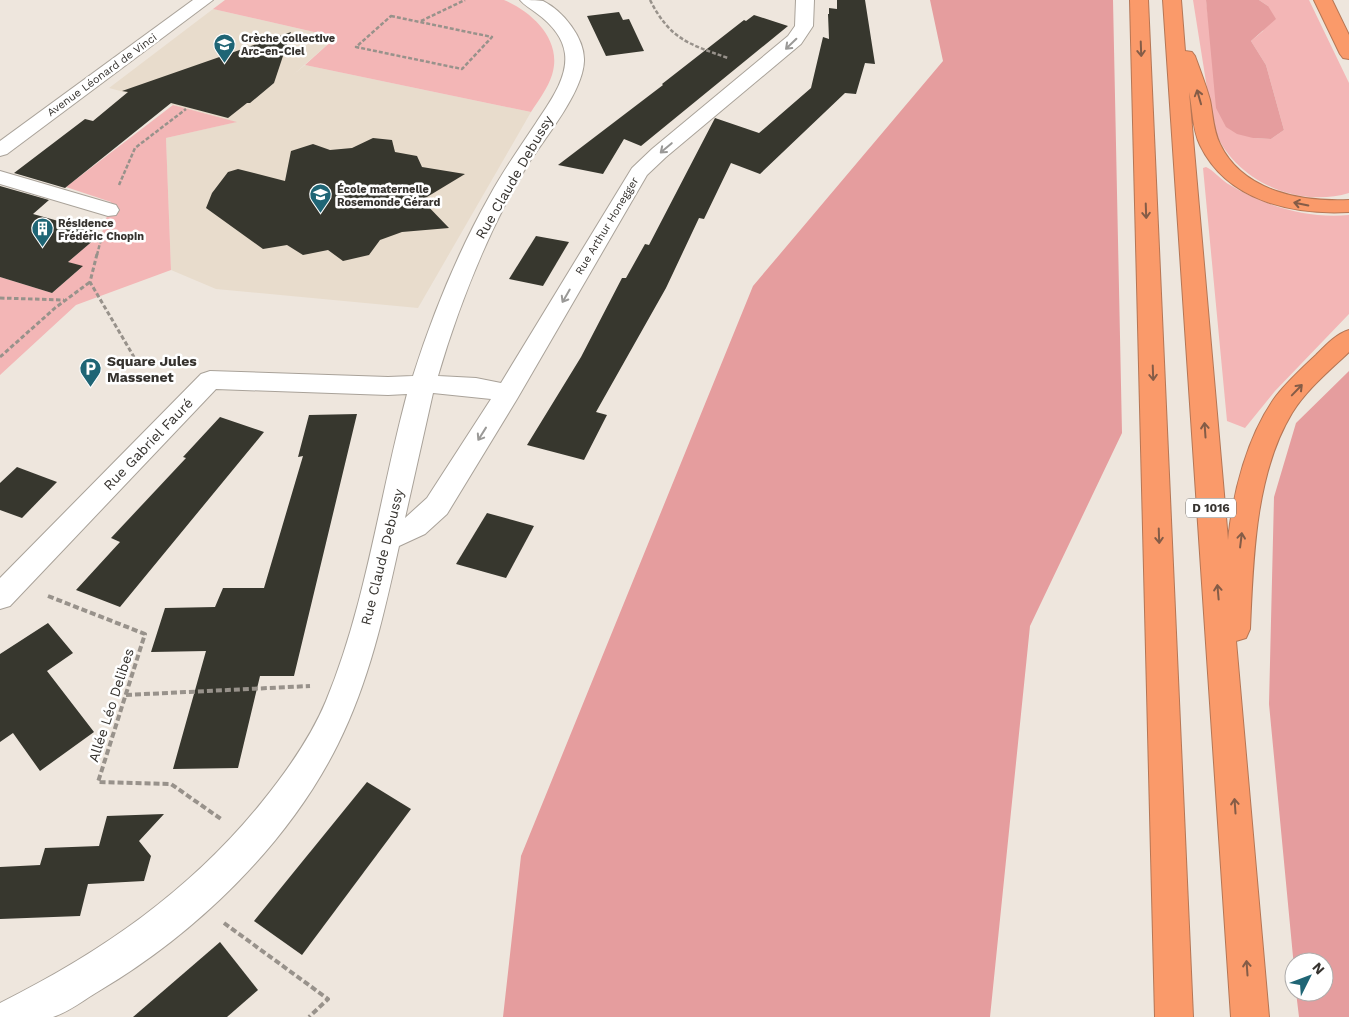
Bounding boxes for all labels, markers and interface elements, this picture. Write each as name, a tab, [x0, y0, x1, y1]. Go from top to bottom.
street label: Avenue Léonard de Vinci	[45, 31, 160, 119]
school or university icon: Crèche collective Arc-en-Ciel	[213, 32, 237, 63]
place label: Crèche collective Arc-en-Ciel	[241, 32, 335, 58]
one-way arrow	[785, 38, 797, 50]
one-way arrow	[1136, 40, 1145, 56]
one-way arrow	[1194, 89, 1203, 105]
street label: Rue Claude Debussy	[472, 112, 556, 242]
one-way arrow	[660, 142, 673, 153]
street label: Rue Arthur Honegger	[573, 174, 642, 277]
school or university icon: École maternelle Rosemonde Gérard	[309, 183, 333, 214]
place label: École maternelle Rosemonde Gérard	[337, 183, 440, 209]
one-way arrow	[1293, 199, 1309, 209]
one-way arrow	[1142, 203, 1151, 219]
building icon: Résidence Frédéric Chopin	[30, 217, 54, 248]
place label: Résidence Frédéric Chopin	[58, 217, 144, 243]
one-way arrow	[560, 288, 570, 302]
place label: Square Jules Massenet	[107, 353, 197, 385]
parking icon: Square Jules Massenet	[79, 357, 103, 388]
one-way arrow	[1148, 365, 1158, 381]
one-way arrow	[1291, 384, 1303, 396]
street label: Rue Gabriel Fauré	[100, 395, 196, 493]
one-way arrow	[1200, 422, 1210, 438]
one-way arrow	[477, 427, 487, 441]
street label: Rue Claude Debussy	[357, 486, 407, 627]
road number: D 1016	[1186, 498, 1236, 518]
one-way arrow	[1154, 528, 1163, 544]
one-way arrow	[1236, 532, 1246, 548]
one-way arrow	[1213, 584, 1223, 600]
street label: Allée Léo Delibes	[85, 646, 137, 764]
one-way arrow	[1230, 799, 1240, 815]
north arrow	[1284, 952, 1334, 1002]
text: N	[1309, 959, 1328, 978]
one-way arrow	[1242, 961, 1251, 977]

